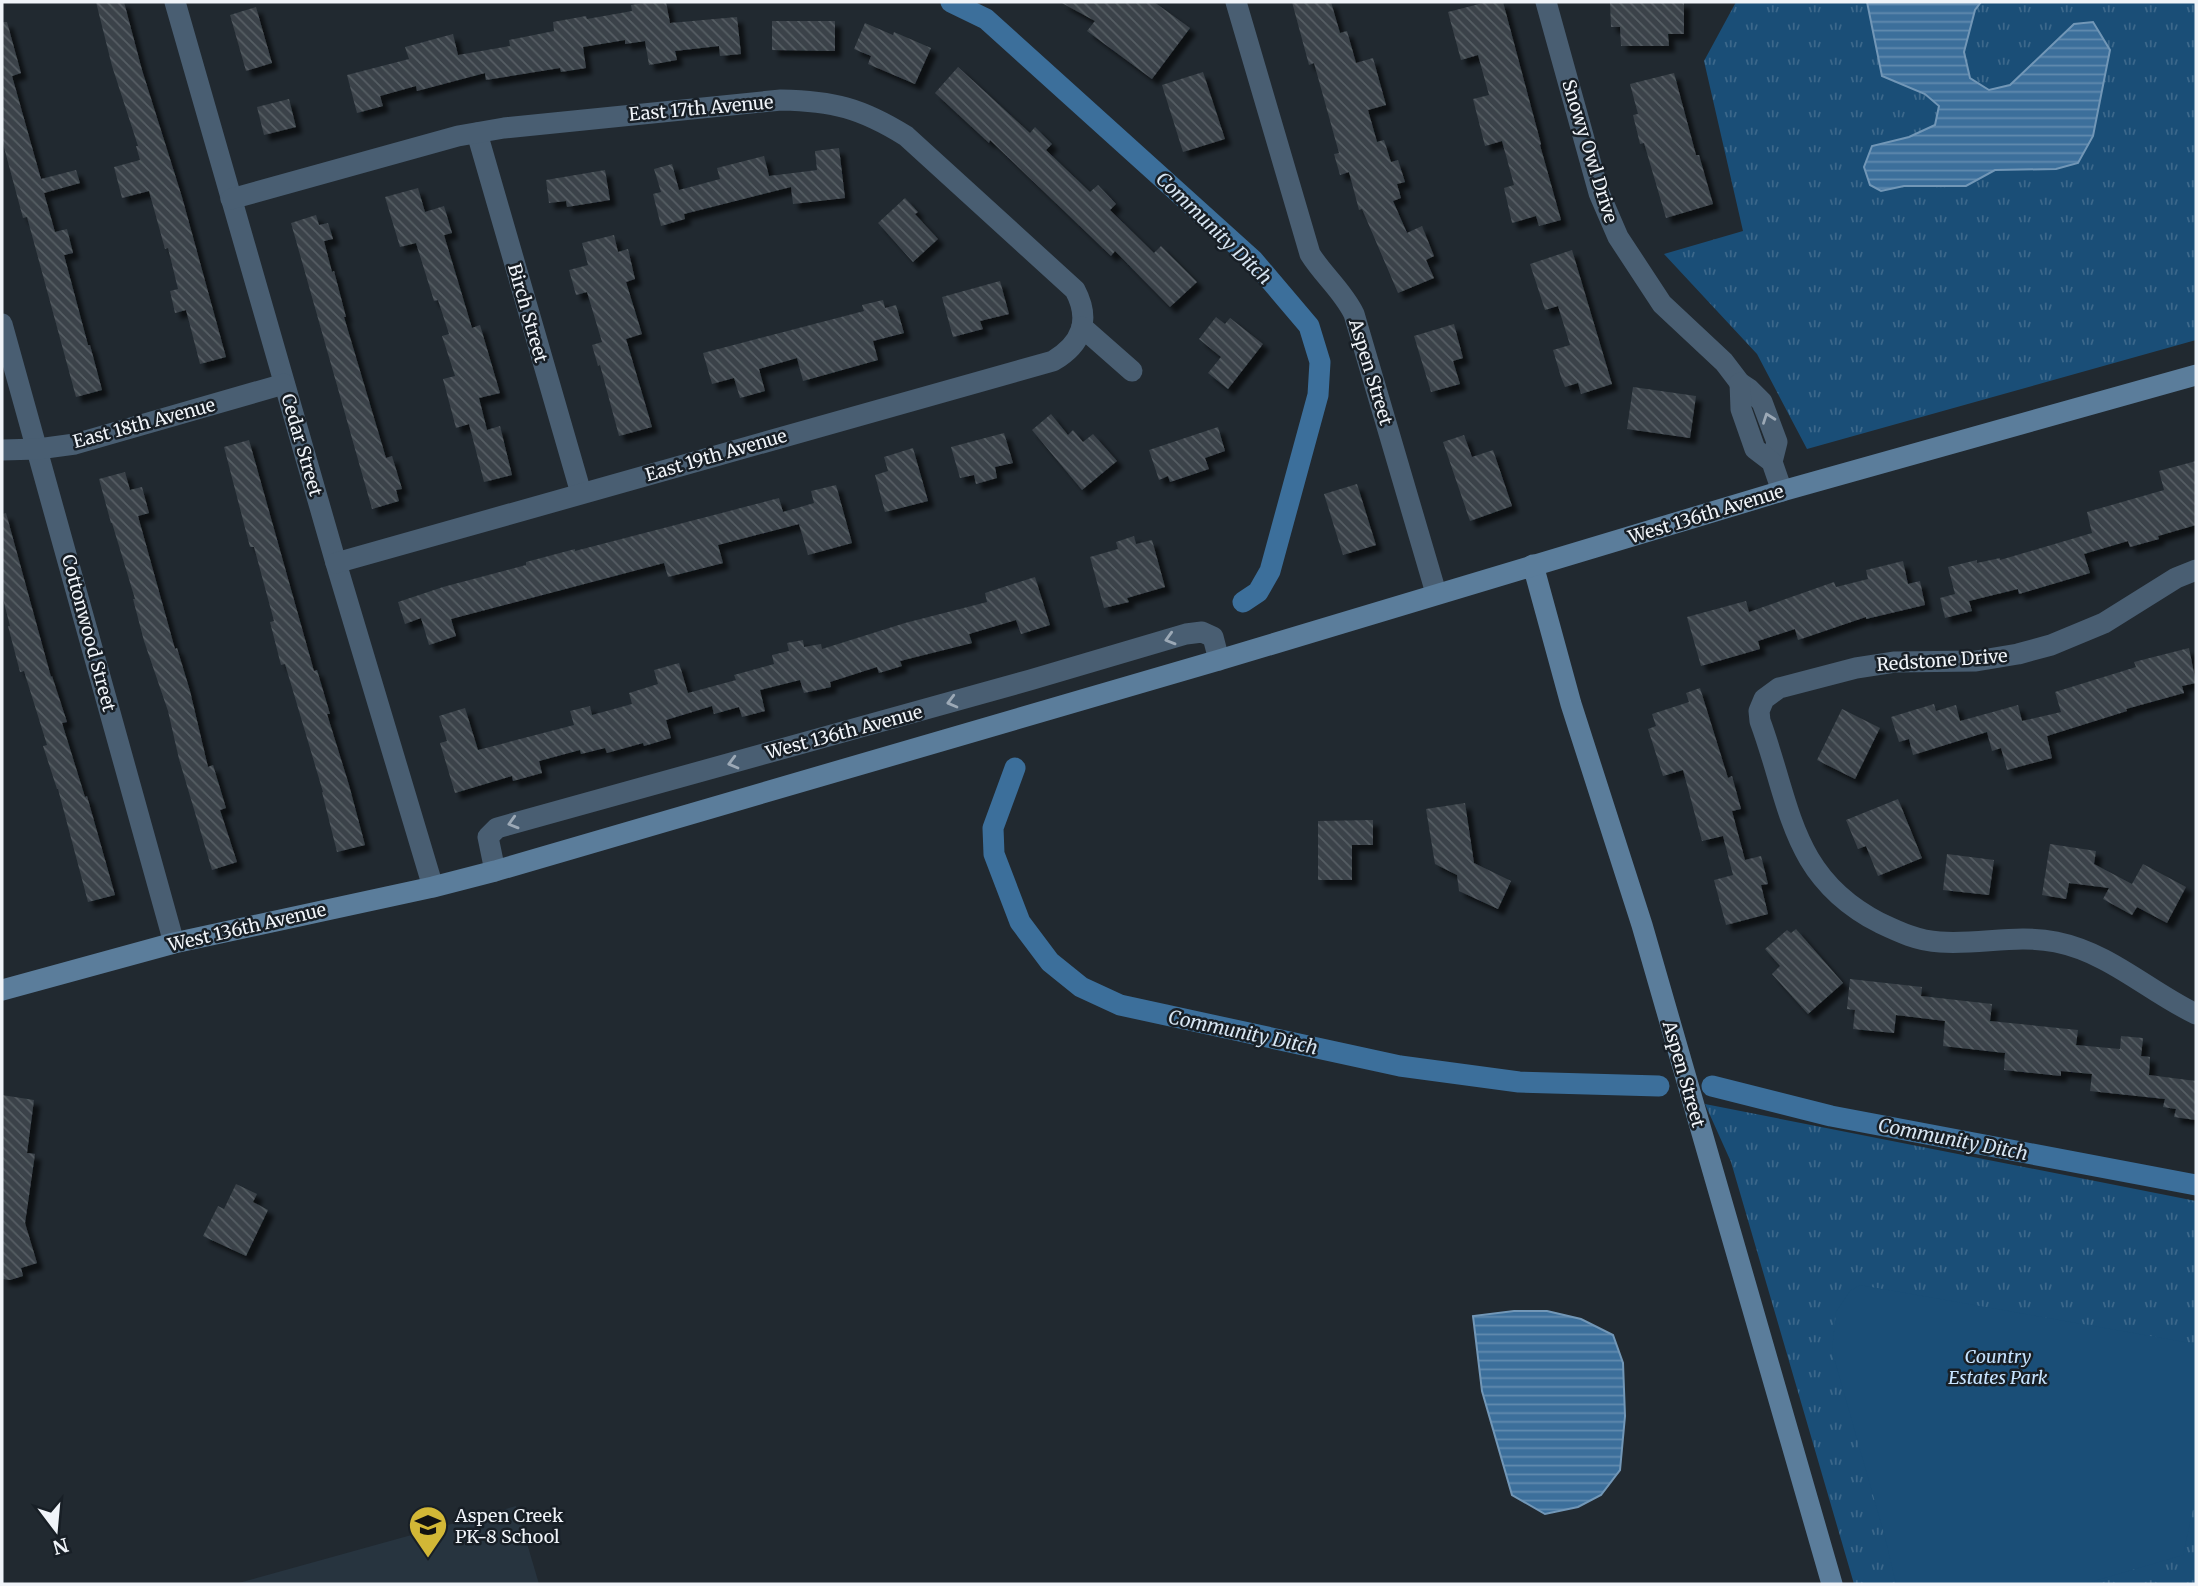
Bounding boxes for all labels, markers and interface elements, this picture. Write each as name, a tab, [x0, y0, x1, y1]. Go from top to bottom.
street label: Snowy Owl Drive	[1557, 77, 1623, 225]
street label: East 17th Avenue	[628, 90, 774, 126]
water label: Community Ditch	[1151, 166, 1277, 290]
street label: Birch Street	[503, 261, 553, 365]
street label: Aspen Street	[1344, 315, 1398, 428]
street label: Cedar Street	[276, 391, 328, 499]
street label: East 18th Avenue	[70, 393, 218, 453]
one-way arrow	[1762, 412, 1776, 425]
street label: East 19th Avenue	[643, 424, 789, 486]
street label: West 136th Avenue	[1624, 479, 1787, 549]
street label: Cottonwood Street	[57, 552, 121, 714]
one-way arrow	[1165, 630, 1177, 645]
street label: Redstone Drive	[1876, 644, 2008, 676]
one-way arrow	[946, 694, 958, 708]
street label: West 136th Avenue	[762, 700, 925, 764]
one-way arrow	[727, 754, 739, 769]
one-way arrow	[508, 815, 520, 829]
street label: West 136th Avenue	[165, 898, 328, 957]
water label: Community Ditch	[1166, 1004, 1320, 1060]
street label: Aspen Street	[1657, 1017, 1710, 1130]
water label: Community Ditch	[1876, 1113, 2030, 1165]
park label: Country Estates Park	[1948, 1345, 2048, 1389]
north arrow	[21, 1495, 91, 1565]
school or university icon: Aspen Creek PK-8 School	[407, 1504, 449, 1559]
place label: Aspen Creek PK-8 School	[454, 1504, 564, 1548]
text: N	[50, 1533, 71, 1560]

